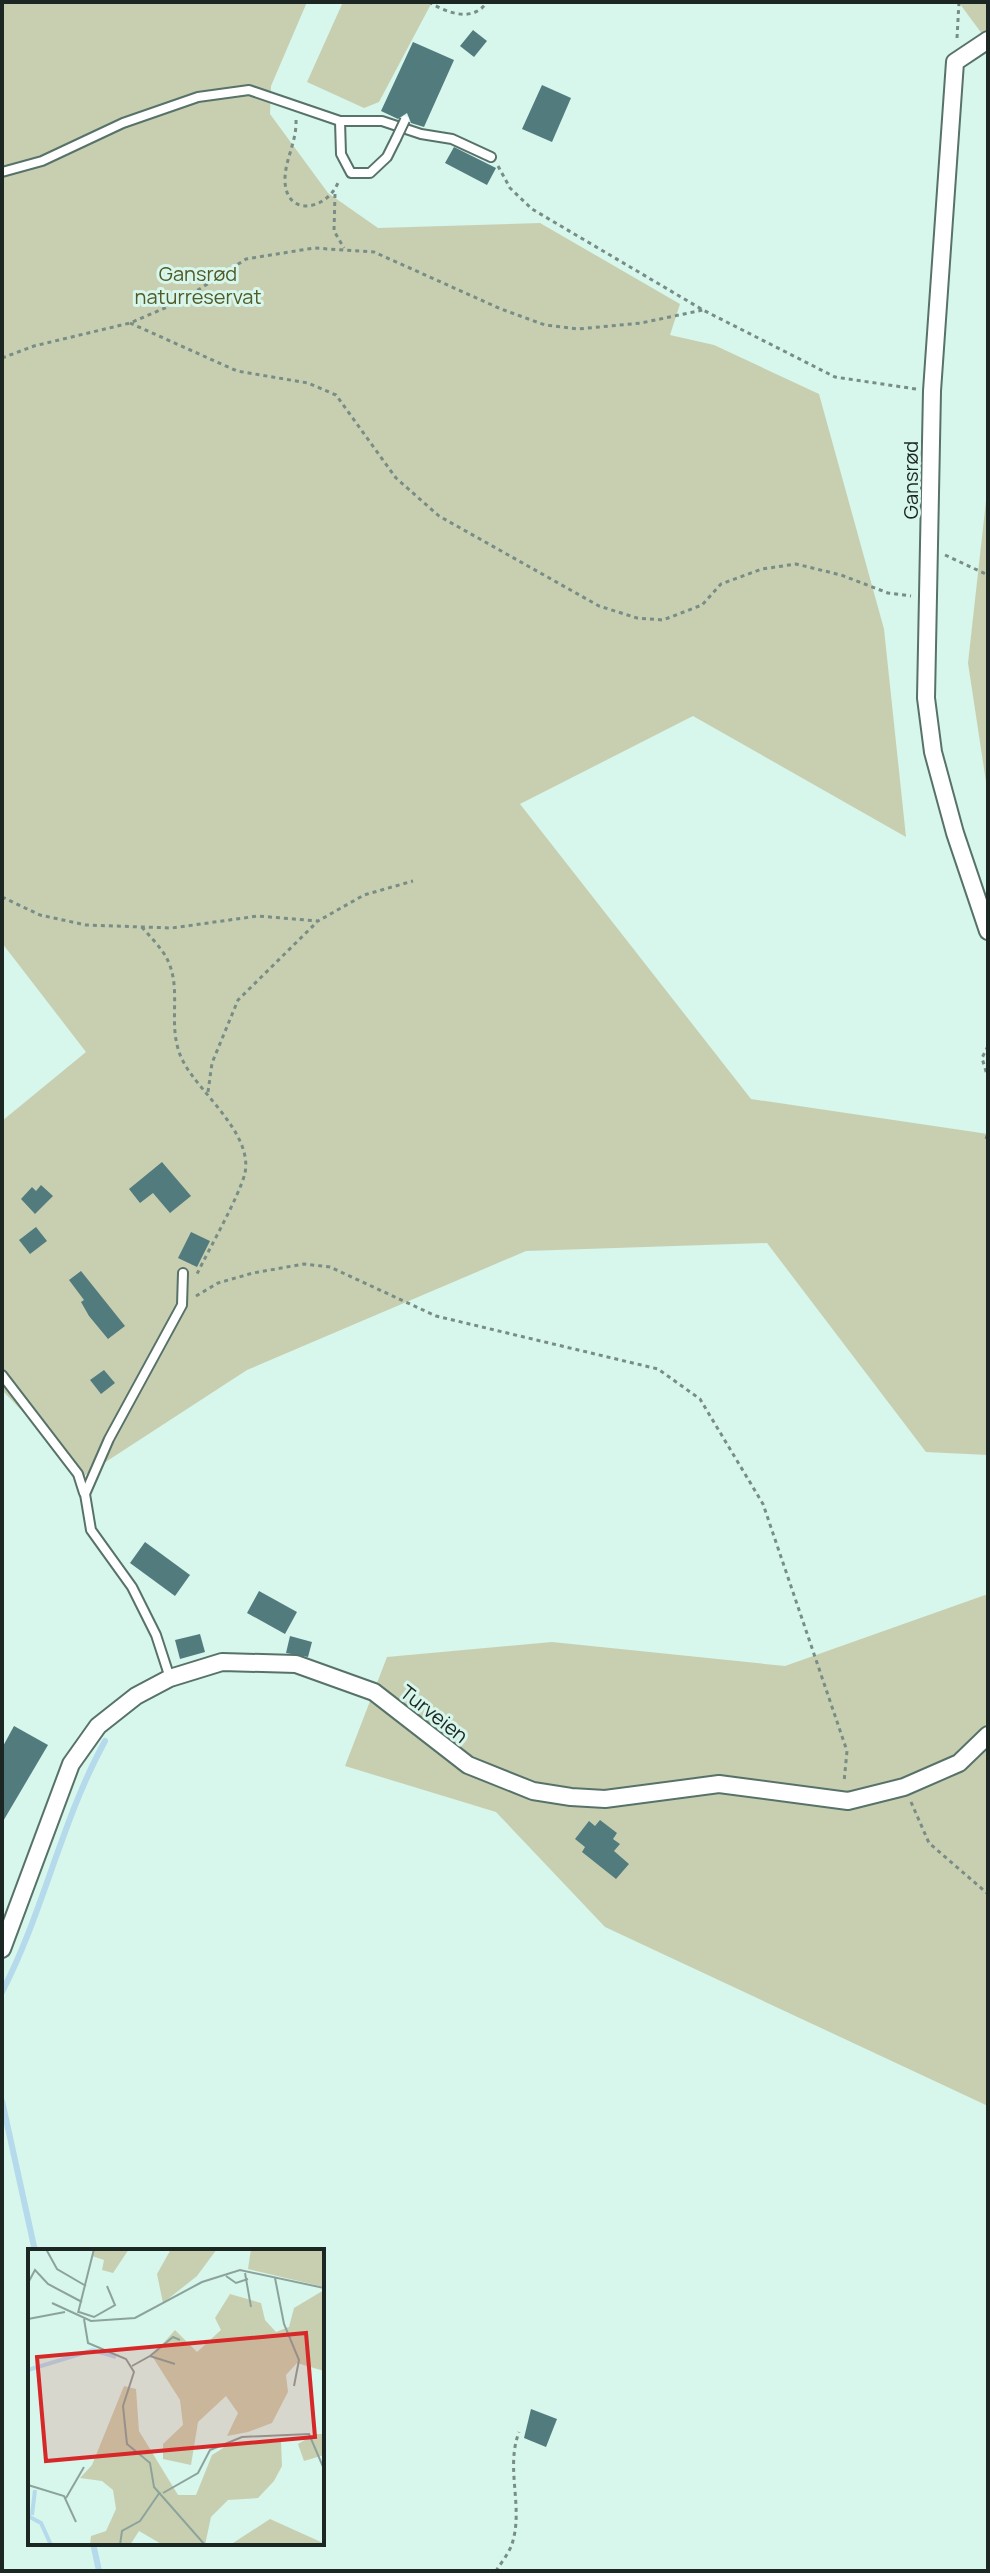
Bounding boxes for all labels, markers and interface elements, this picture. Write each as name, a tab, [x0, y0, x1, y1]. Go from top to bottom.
park label: Gansrød naturreservat	[135, 260, 261, 310]
street label: Gansrød	[897, 441, 924, 519]
street label: Turveien	[395, 1679, 474, 1749]
inset map	[28, 2249, 324, 2545]

